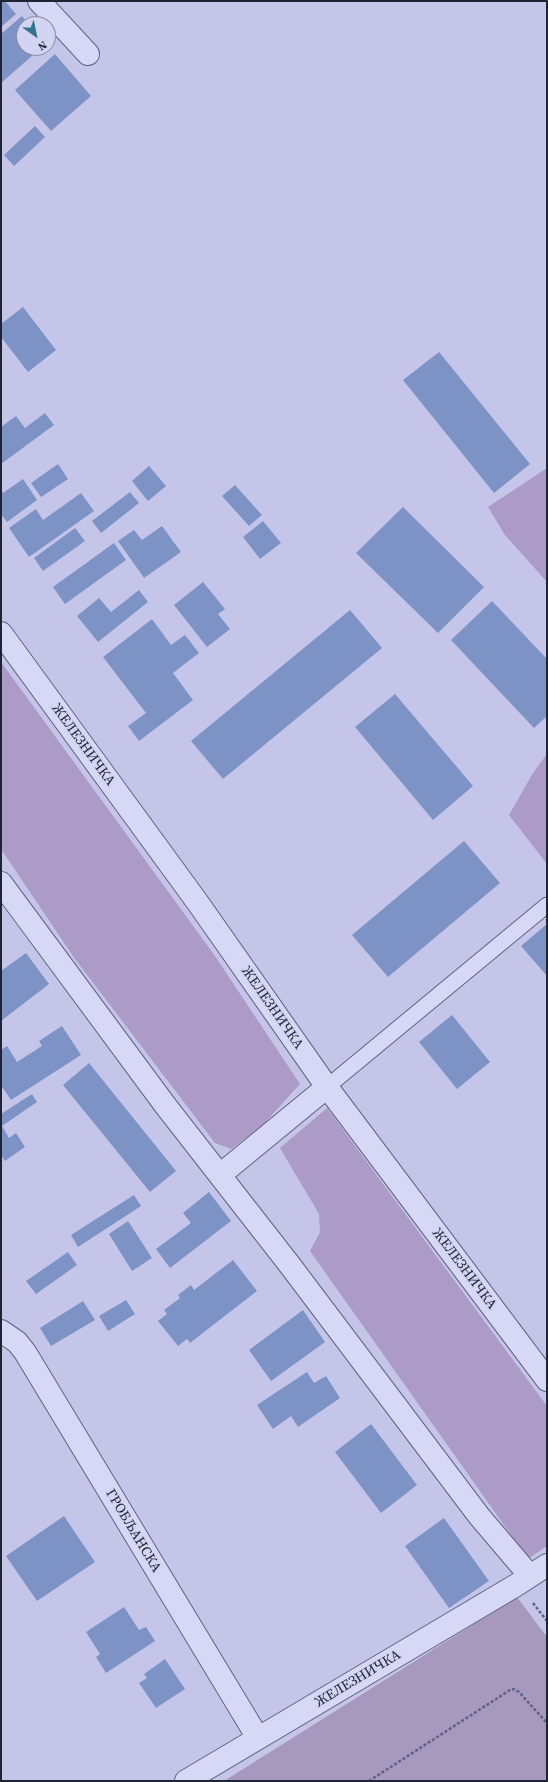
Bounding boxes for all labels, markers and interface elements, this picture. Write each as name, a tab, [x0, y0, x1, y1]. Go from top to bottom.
north arrow	[16, 16, 56, 56]
text: N	[35, 37, 50, 54]
street label: ЖЕЛЕЗНИЧКА	[48, 701, 118, 789]
street label: ЖЕЛЕЗНИЧКА	[237, 963, 307, 1053]
street label: ЖЕЛЕЗНИЧКА	[428, 1225, 500, 1313]
street label: ГРОБЉАНСКА	[102, 1486, 164, 1576]
street label: ЖЕЛЕЗНИЧКА	[312, 1647, 404, 1711]

